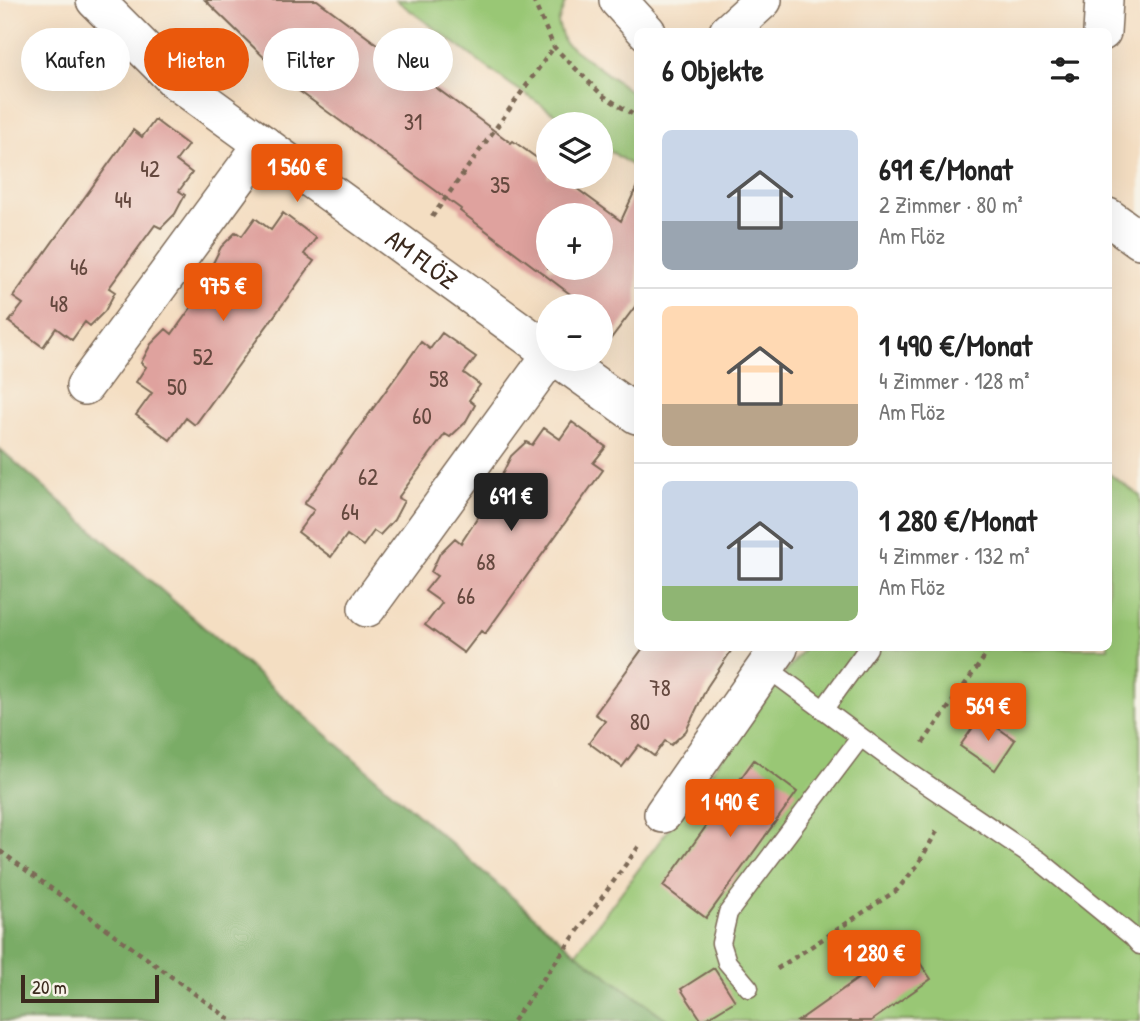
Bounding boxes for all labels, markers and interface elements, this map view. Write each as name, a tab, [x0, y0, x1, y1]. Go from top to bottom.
chip: Kaufen	[21, 28, 130, 91]
chip: Mieten	[144, 28, 249, 91]
chip: Filter	[263, 28, 359, 91]
chip: Neu	[373, 28, 453, 91]
text: 6 Objekte	[662, 50, 764, 90]
icon: filters	[1046, 51, 1084, 89]
house number: 31	[404, 106, 422, 137]
map controls	[536, 112, 613, 371]
button: layers	[536, 112, 613, 189]
pin: 1 560 €	[232, 144, 362, 204]
text: 691 €/Monat	[879, 149, 1012, 189]
text: 1 560 €	[267, 151, 327, 182]
house number: 42	[140, 153, 160, 184]
icon: home	[718, 158, 802, 242]
house number: 35	[490, 169, 510, 200]
house number: 44	[114, 184, 132, 215]
text: 2 Zimmer · 80 m²	[879, 189, 1023, 220]
button: +	[536, 203, 613, 280]
text: Am Flöz	[879, 220, 945, 251]
street label: AM FLÖZ	[379, 221, 465, 297]
house number: 46	[70, 251, 88, 282]
pin: 975 €	[174, 264, 272, 323]
text: 975 €	[200, 270, 246, 301]
house number: 48	[50, 288, 68, 319]
button: −	[536, 294, 613, 371]
text: 1 490 €/Monat	[879, 325, 1032, 365]
icon: home	[718, 334, 802, 418]
house number: 52	[193, 341, 213, 372]
house number: 58	[429, 363, 449, 394]
text: 4 Zimmer · 128 m²	[879, 365, 1030, 396]
house number: 50	[167, 371, 187, 402]
text: Am Flöz	[879, 396, 945, 427]
house number: 60	[412, 400, 432, 431]
house number: 62	[358, 461, 378, 492]
pin: 691 €	[462, 474, 560, 533]
text: 691 €	[490, 480, 532, 511]
house number: 64	[341, 496, 359, 527]
text: 1 280 €/Monat	[879, 500, 1037, 540]
icon: home	[718, 509, 802, 593]
text: 4 Zimmer · 132 m²	[879, 540, 1030, 571]
house number: 68	[476, 546, 496, 577]
text: Am Flöz	[879, 571, 945, 602]
house number: 66	[457, 580, 475, 611]
house number: 78	[649, 672, 671, 703]
pin: 569 €	[939, 684, 1037, 743]
text: 569 €	[966, 690, 1010, 721]
house number: 80	[630, 706, 650, 737]
pin: 1 490 €	[665, 780, 795, 839]
text: 1 490 €	[701, 786, 759, 817]
pin: 1 280 €	[809, 930, 939, 990]
text: 1 280 €	[843, 937, 905, 968]
scale bar	[21, 972, 159, 1004]
text: 20 m	[32, 974, 67, 1000]

